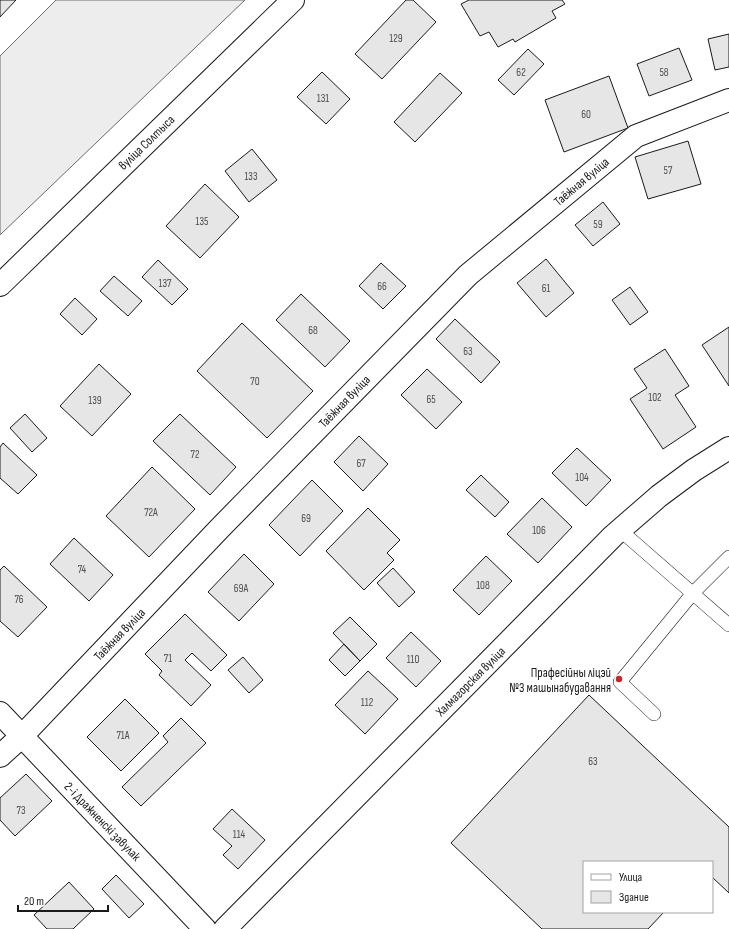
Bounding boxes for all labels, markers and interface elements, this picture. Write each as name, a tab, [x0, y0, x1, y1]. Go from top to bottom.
house number: 129	[389, 32, 403, 45]
house number: 62	[516, 66, 526, 79]
house number: 58	[659, 66, 669, 79]
house number: 131	[317, 92, 329, 105]
house number: 60	[581, 108, 591, 121]
street label: вуліца Солтыса	[115, 112, 178, 173]
street label: Таёжная вуліца	[551, 154, 612, 209]
house number: 57	[664, 164, 673, 177]
house number: 133	[244, 170, 258, 183]
house number: 135	[196, 215, 208, 228]
house number: 59	[593, 218, 603, 231]
house number: 137	[159, 277, 172, 290]
house number: 66	[377, 280, 387, 293]
house number: 61	[542, 282, 550, 295]
house number: 68	[308, 324, 318, 337]
house number: 63	[463, 345, 473, 358]
street label: Таёжная вуліца	[316, 372, 374, 431]
house number: 70	[250, 375, 260, 388]
house number: 102	[648, 391, 662, 404]
house number: 65	[426, 393, 436, 406]
house number: 139	[88, 394, 102, 407]
house number: 72	[191, 448, 200, 461]
house number: 67	[356, 457, 366, 470]
house number: 104	[575, 471, 589, 484]
house number: 72А	[144, 506, 158, 519]
house number: 69	[301, 512, 311, 525]
house number: 106	[532, 524, 546, 537]
house number: 74	[78, 563, 87, 576]
house number: 108	[476, 579, 490, 592]
house number: 69А	[234, 582, 248, 595]
house number: 76	[14, 593, 24, 606]
street label: Таёжная вуліца	[91, 605, 149, 664]
street label: Халмагорская вуліца	[432, 644, 509, 721]
house number: 71	[164, 652, 172, 665]
house number: 110	[407, 653, 419, 666]
place label: Прафесійны ліцэй №3 машынабудавання	[509, 665, 611, 696]
marker: Прафесійны ліцэй №3 машынабудавання	[614, 674, 624, 684]
house number: 112	[361, 696, 374, 709]
house number: 71А	[116, 729, 130, 742]
house number: 63	[588, 755, 598, 768]
street label: 2-і Дражненскі завулак	[61, 779, 144, 865]
house number: 73	[16, 804, 26, 817]
house number: 114	[233, 828, 246, 841]
legend	[583, 861, 713, 913]
text: Улица	[619, 870, 643, 885]
scale bar	[18, 887, 108, 913]
text: Здание	[619, 890, 649, 905]
text: 20 m	[24, 894, 44, 909]

